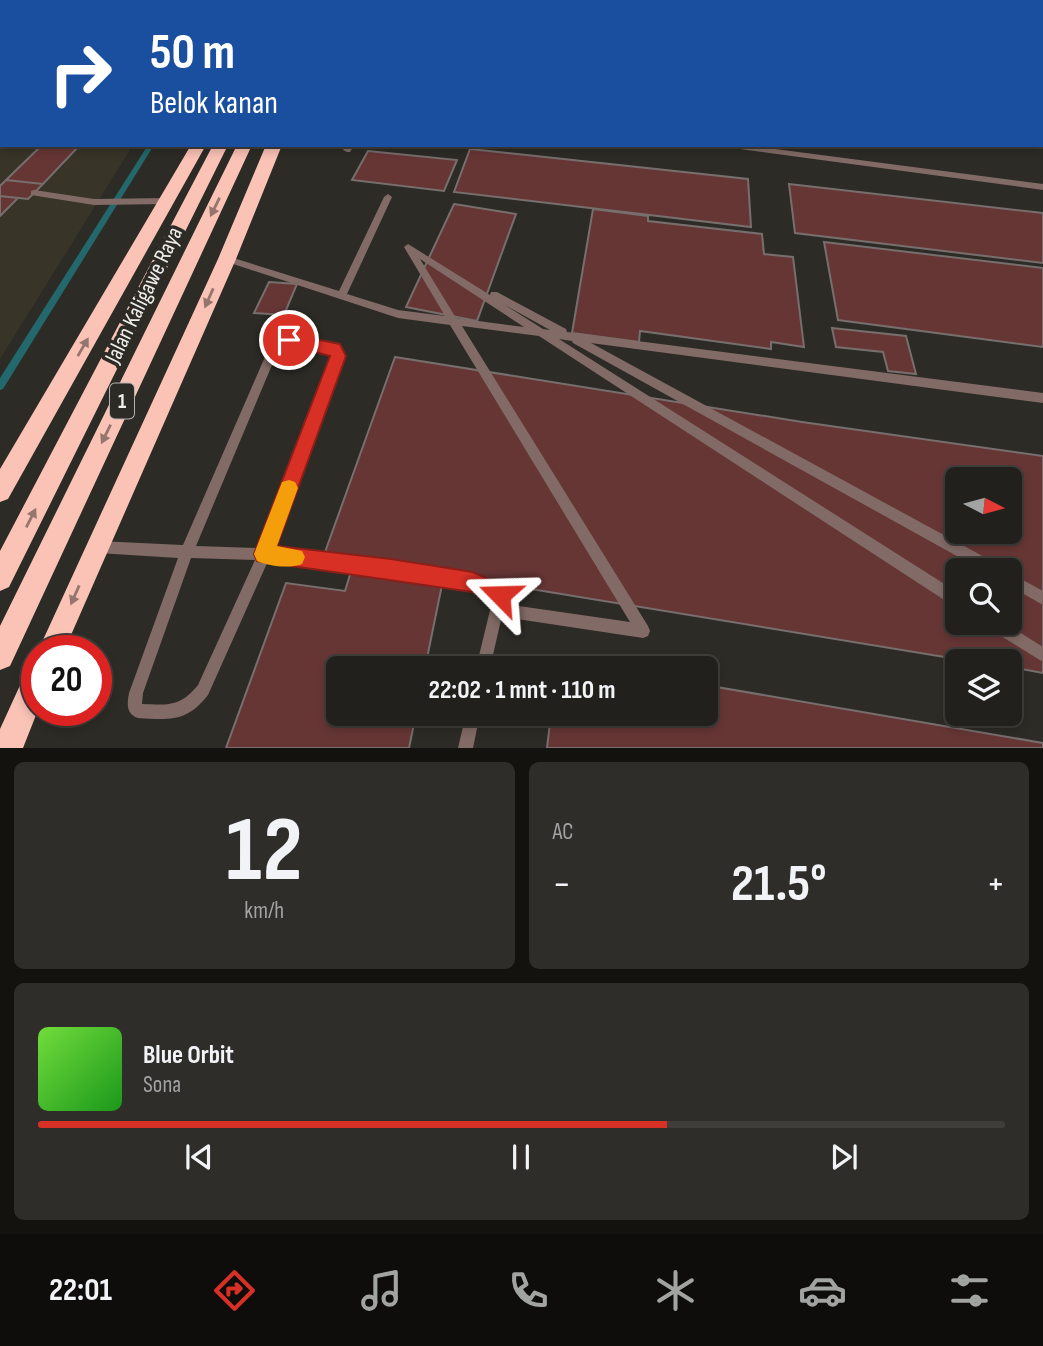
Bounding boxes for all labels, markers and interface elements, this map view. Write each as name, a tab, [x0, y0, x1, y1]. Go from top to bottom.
text: 50 m	[150, 24, 235, 83]
icon: right	[35, 28, 126, 119]
text: Belok kanan	[150, 84, 278, 123]
one-way arrow	[210, 197, 221, 217]
street label: Jalan Kaligawe Raya	[99, 222, 189, 369]
one-way arrow	[203, 288, 215, 308]
pin	[259, 310, 319, 370]
icon: arrive	[270, 321, 308, 359]
one-way arrow	[77, 337, 89, 356]
road number: 1	[110, 384, 134, 418]
one-way arrow	[101, 424, 112, 444]
north arrow	[945, 467, 1022, 544]
map controls	[945, 467, 1022, 726]
one-way arrow	[25, 508, 37, 527]
position arrow	[463, 558, 537, 632]
button: search	[945, 558, 1022, 635]
one-way arrow	[69, 585, 81, 605]
speed limit sign: 20	[21, 635, 112, 726]
button: layers	[945, 649, 1022, 726]
text: 22:02 · 1 mnt · 110 m	[429, 675, 615, 706]
text: 12	[226, 797, 303, 906]
text: AC	[553, 818, 573, 846]
text: 21.5°	[731, 853, 826, 916]
text: −	[553, 862, 571, 907]
text: +	[986, 862, 1005, 907]
text: km/h	[244, 897, 284, 925]
text: Blue Orbit	[143, 1040, 234, 1071]
text: Sona	[143, 1071, 181, 1099]
icon: previous	[180, 1138, 218, 1176]
icon: pause	[502, 1138, 540, 1176]
icon: next	[825, 1138, 863, 1176]
icon: directions	[210, 1266, 259, 1315]
icon: music	[357, 1266, 406, 1315]
icon: phone	[504, 1266, 553, 1315]
icon: climate	[651, 1266, 700, 1315]
icon: car	[798, 1266, 847, 1315]
icon: filters	[945, 1266, 994, 1315]
text: 22:01	[49, 1271, 112, 1310]

